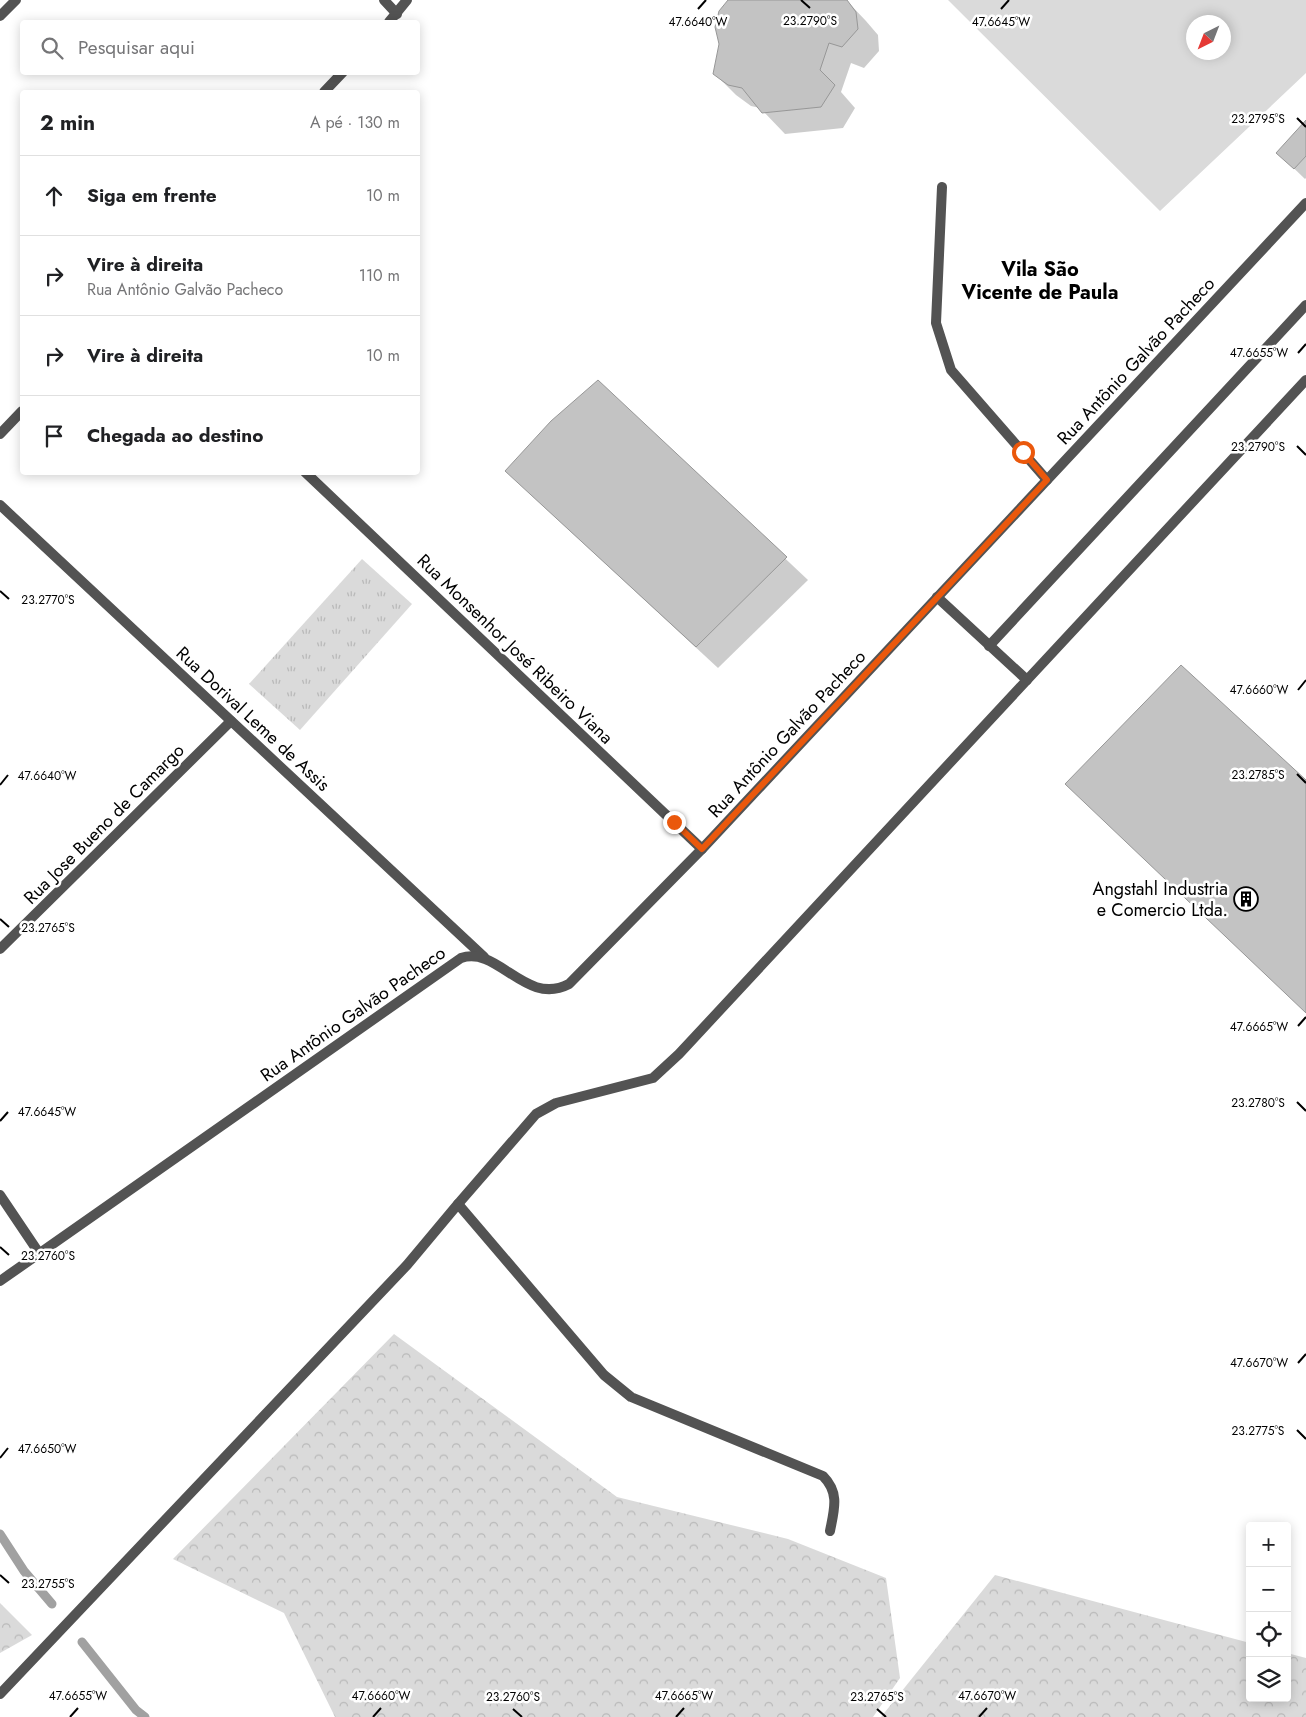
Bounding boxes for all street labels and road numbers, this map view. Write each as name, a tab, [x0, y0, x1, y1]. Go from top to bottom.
street label: Rua Antônio Galvão Pacheco	[1051, 271, 1221, 451]
street label: Rua Monsenhor José Ribeiro Viana	[411, 548, 619, 750]
street label: Rua Dorival Leme de Assis	[170, 641, 336, 797]
street label: Rua Antônio Galvão Pacheco	[702, 644, 872, 824]
street label: Rua Jose Bueno de Camargo	[18, 738, 190, 910]
street label: Rua Antônio Galvão Pacheco	[255, 940, 451, 1088]

